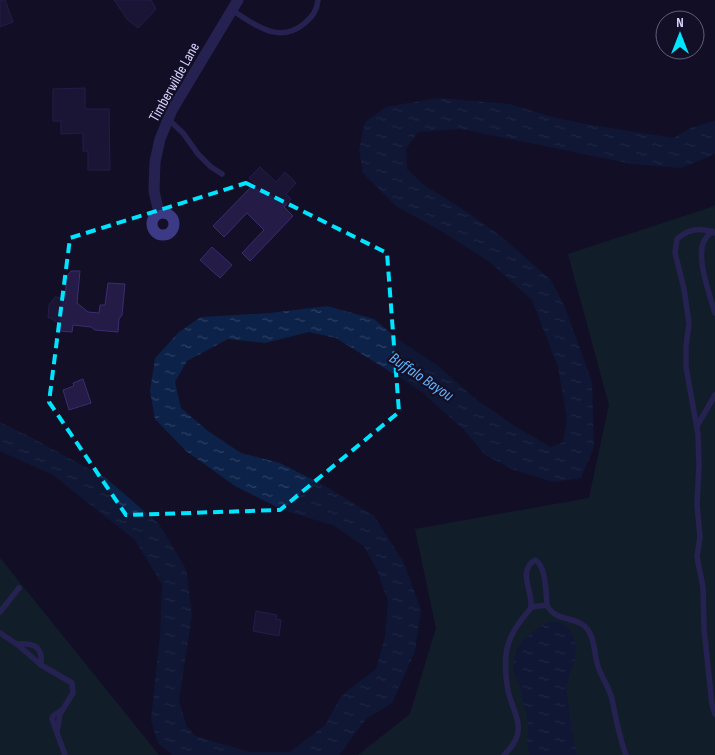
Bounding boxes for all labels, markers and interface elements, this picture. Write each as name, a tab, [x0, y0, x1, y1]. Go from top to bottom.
north arrow	[655, 10, 705, 60]
text: N	[676, 14, 684, 31]
street label: Timberwilde Lane	[145, 39, 204, 125]
water label: Buffalo Bayou	[386, 349, 457, 406]

